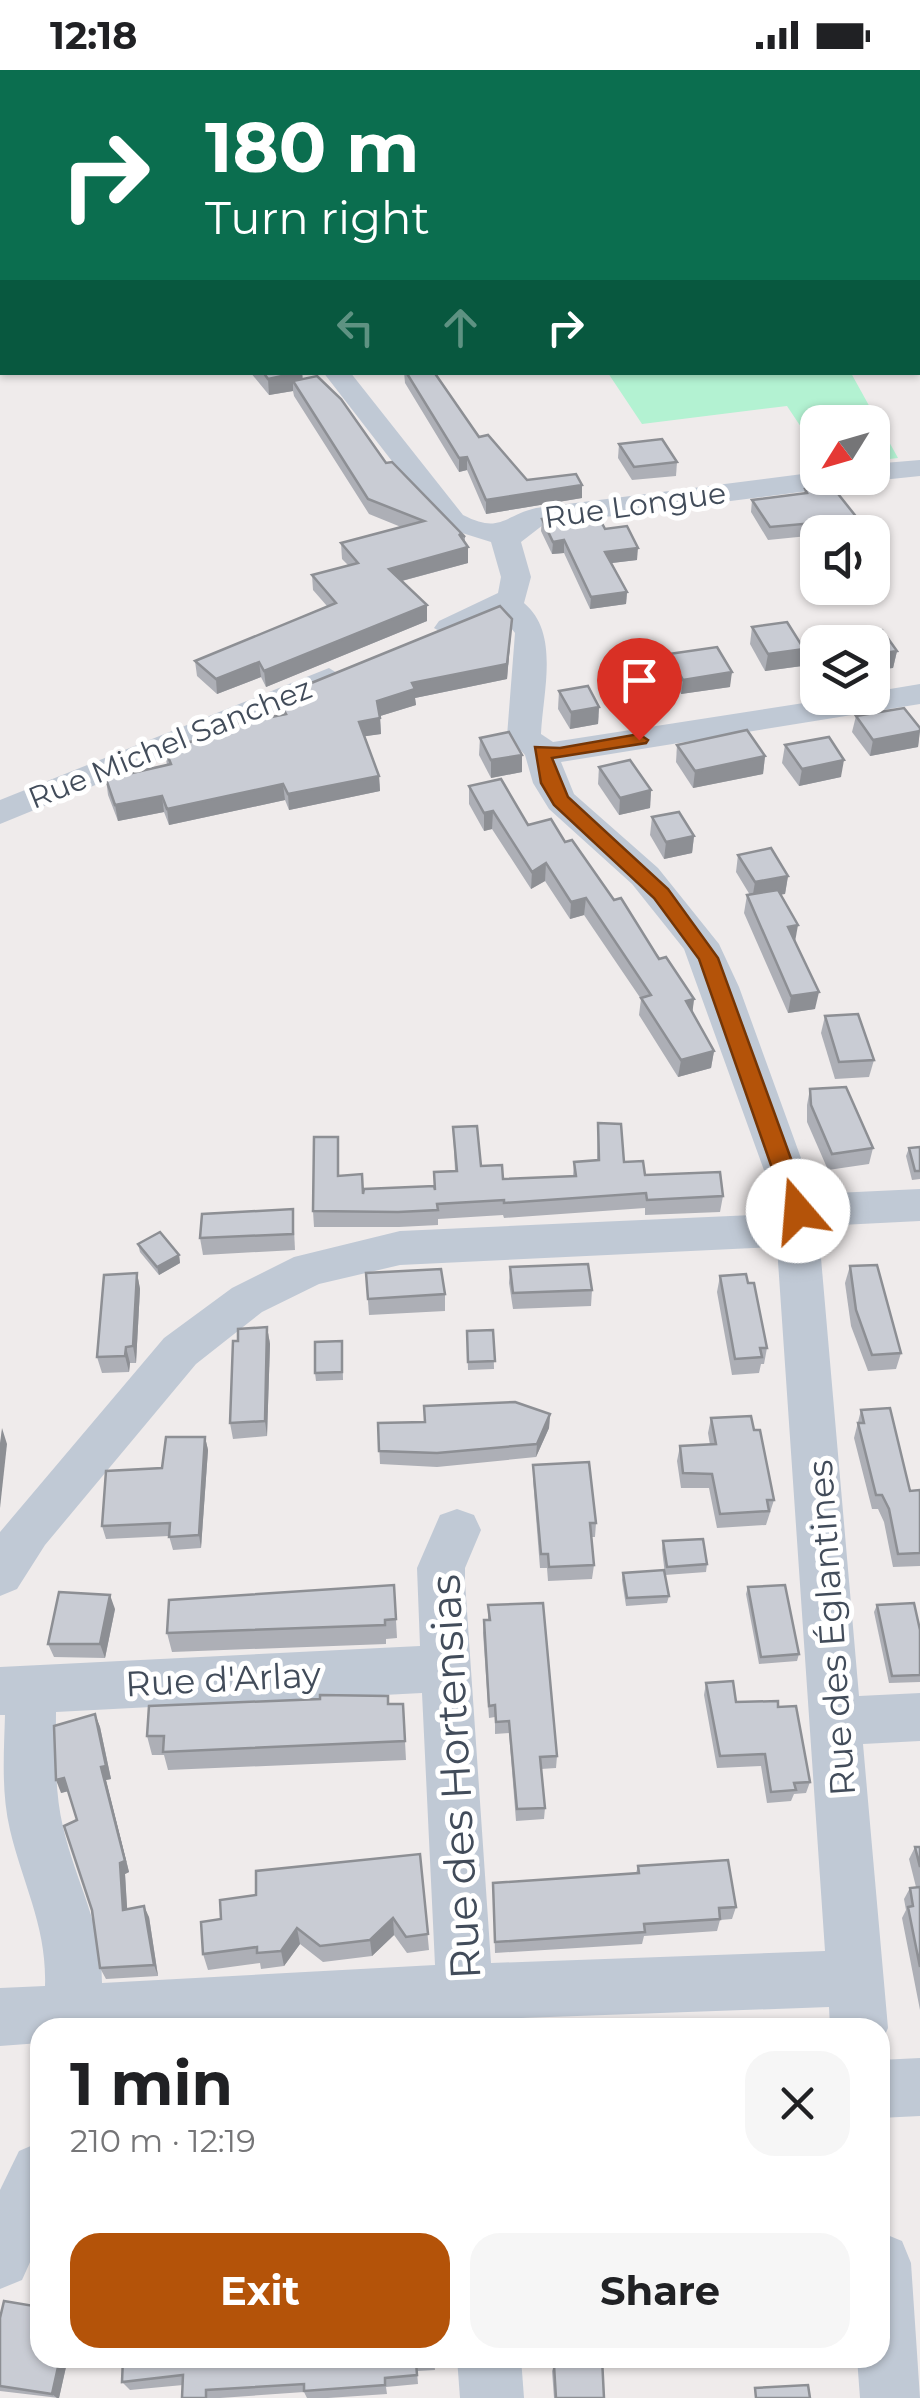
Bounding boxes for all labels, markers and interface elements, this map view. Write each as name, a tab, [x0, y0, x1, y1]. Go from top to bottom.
text: 12:18	[50, 12, 137, 59]
text: 180 m	[205, 104, 419, 190]
icon: right	[40, 110, 170, 240]
text: Turn right	[205, 190, 430, 245]
icon: left	[328, 300, 383, 355]
icon: ahead	[433, 300, 488, 355]
icon: right	[538, 300, 593, 355]
north arrow	[800, 405, 890, 495]
map controls	[800, 405, 890, 715]
street label: Rue Longue	[542, 474, 728, 536]
button: sound	[800, 515, 890, 605]
button: layers	[800, 625, 890, 715]
pin	[597, 638, 682, 741]
icon: arrive	[612, 653, 667, 708]
street label: Rue Michel Sanchez	[23, 669, 317, 817]
position arrow	[746, 1159, 850, 1263]
street label: Rue des Églantines	[798, 1459, 864, 1797]
street label: Rue des Hortensias	[418, 1573, 492, 1981]
street label: Rue d'Arlay	[124, 1652, 322, 1706]
text: 1 min	[70, 2047, 233, 2120]
button: close	[745, 2051, 850, 2156]
text: 210 m · 12:19	[70, 2121, 256, 2160]
button: Exit	[70, 2233, 450, 2348]
button: Share	[470, 2233, 850, 2348]

